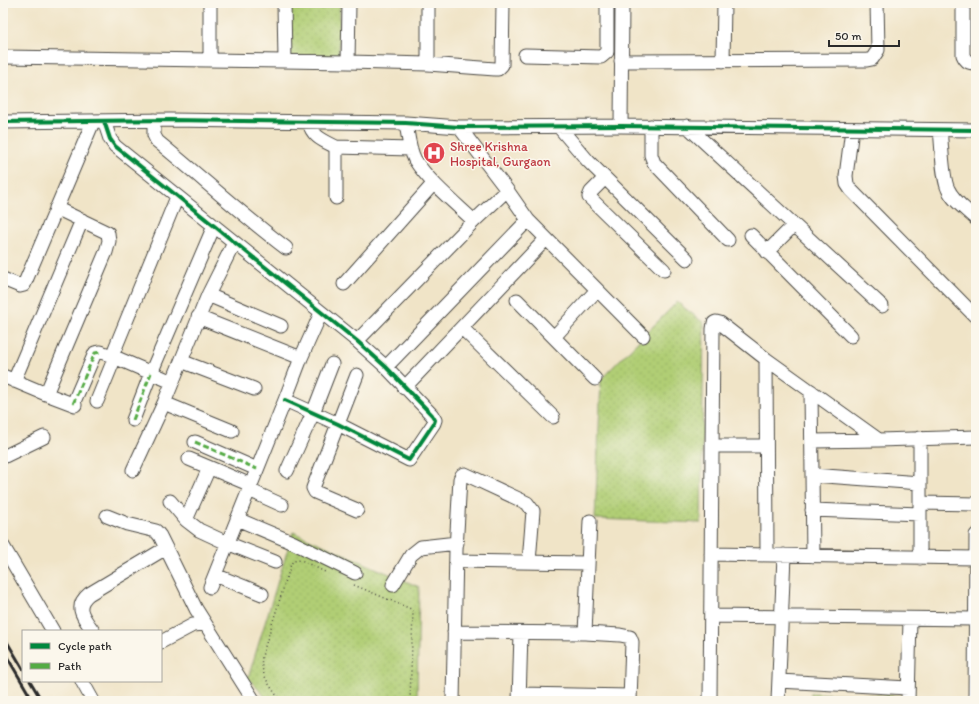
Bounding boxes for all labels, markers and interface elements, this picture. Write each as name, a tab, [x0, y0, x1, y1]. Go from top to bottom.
scale bar	[829, 22, 899, 48]
text: 50 m	[835, 29, 861, 43]
place label: Shree Krishna Hospital, Gurgaon	[450, 139, 551, 169]
hospital icon: Shree Krishna Hospital, Gurgaon	[421, 140, 447, 166]
legend	[22, 630, 162, 682]
text: Cycle path	[58, 639, 112, 653]
text: Path	[58, 659, 81, 673]

